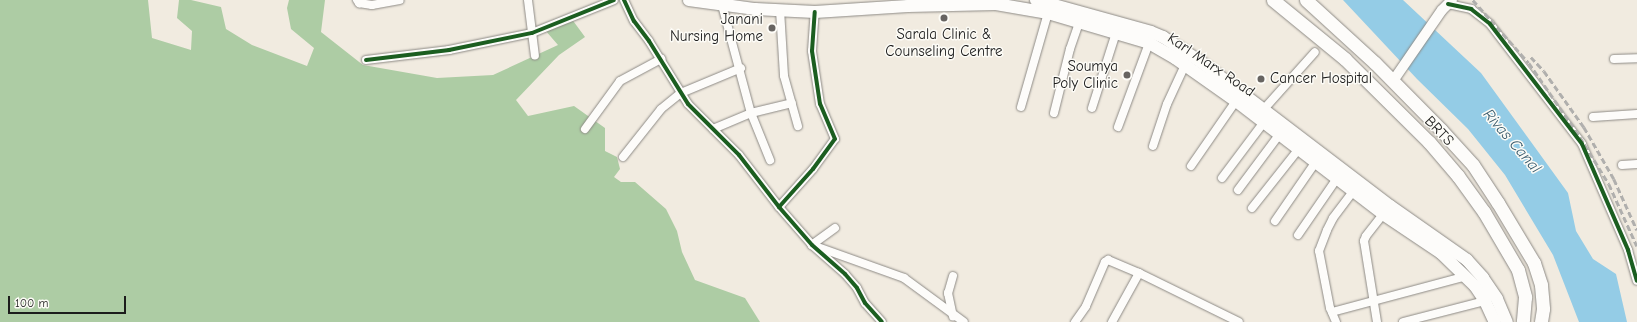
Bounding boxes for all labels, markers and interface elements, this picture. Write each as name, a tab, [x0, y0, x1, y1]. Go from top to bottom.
place label: Janani Nursing Home	[670, 10, 763, 45]
marker: Sarala Clinic & Counseling Centre	[938, 12, 950, 24]
marker: Janani Nursing Home	[766, 22, 778, 34]
place label: Sarala Clinic & Counseling Centre	[885, 25, 1003, 60]
street label: Karl Marx Road	[1164, 29, 1258, 101]
place label: Soumya Poly Clinic	[1052, 57, 1118, 92]
marker: Soumya Poly Clinic	[1121, 69, 1133, 81]
place label: Cancer Hospital	[1270, 70, 1372, 88]
marker: Cancer Hospital	[1255, 73, 1267, 85]
water label: Rivas Canal	[1479, 105, 1545, 177]
street label: BRTS	[1421, 112, 1457, 150]
scale bar	[10, 288, 128, 314]
text: 100 m	[15, 296, 48, 310]

